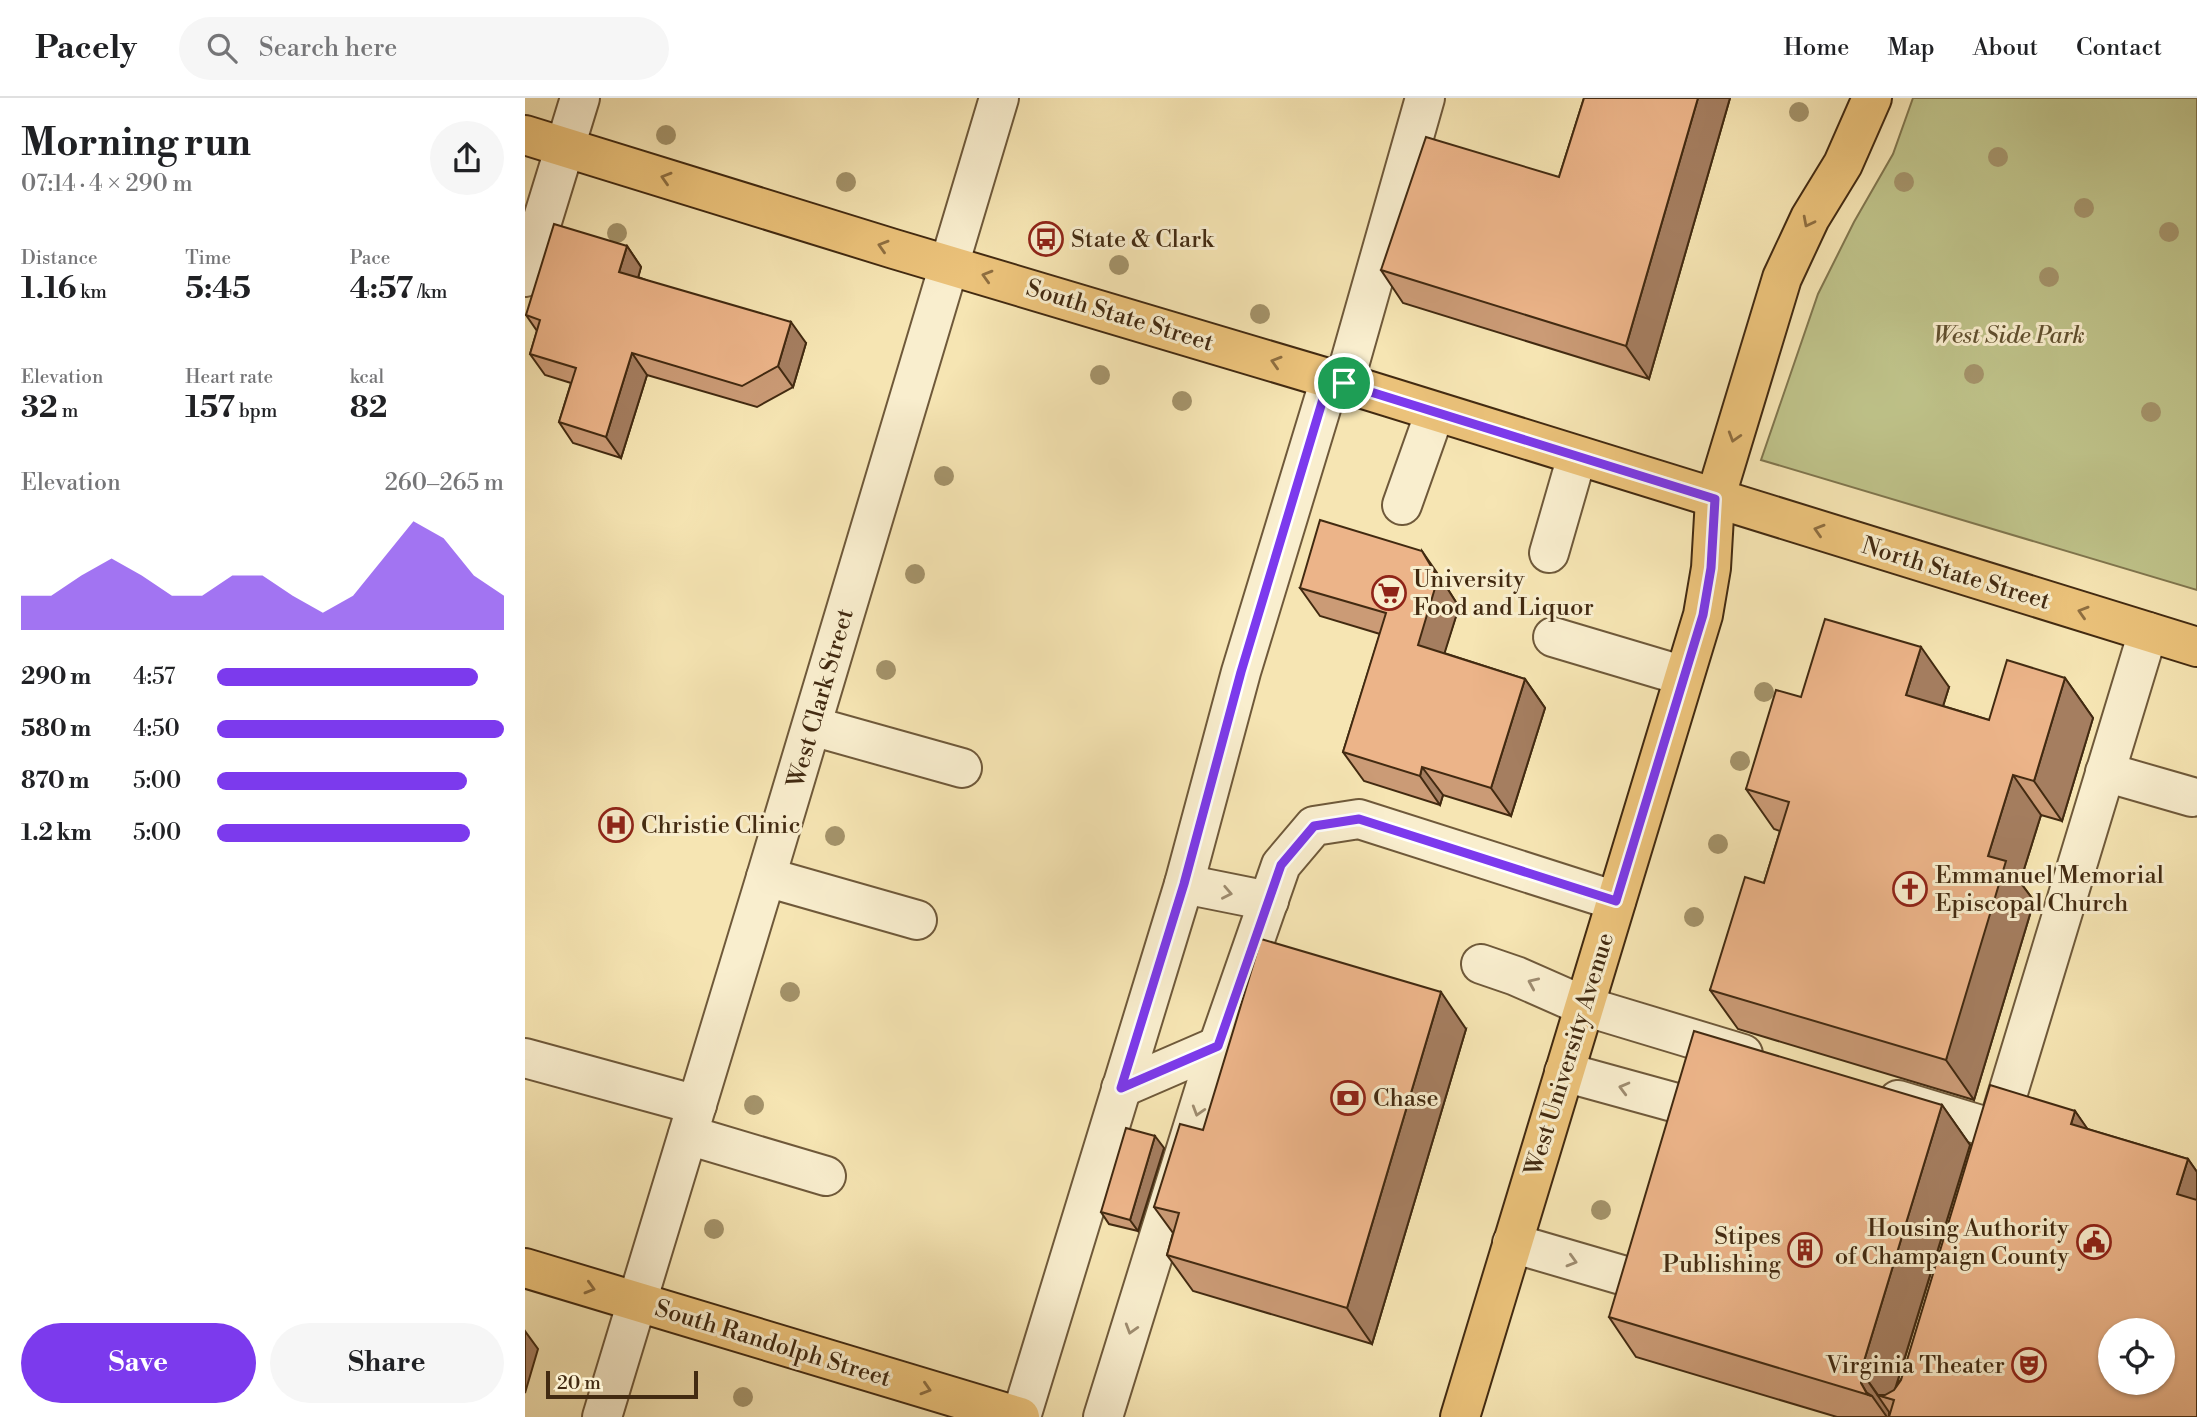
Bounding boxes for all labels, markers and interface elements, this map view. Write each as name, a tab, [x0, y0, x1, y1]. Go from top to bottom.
search box	[179, 17, 669, 80]
text: Pacely	[35, 28, 137, 69]
icon: search	[203, 29, 241, 67]
text: Search here	[259, 32, 397, 64]
text: Home	[1784, 33, 1849, 63]
text: Map	[1887, 33, 1935, 63]
text: About	[1973, 33, 2038, 63]
text: Contact	[2076, 33, 2162, 63]
text: Morning run	[21, 120, 251, 167]
button: share	[430, 121, 504, 195]
text: 07:14 · 4 × 290 m	[21, 170, 193, 198]
one-way arrow	[660, 171, 672, 186]
one-way arrow	[1803, 215, 1817, 228]
bus stop icon: State & Clark	[1027, 220, 1065, 258]
place label: State & Clark	[1071, 225, 1215, 255]
one-way arrow	[877, 239, 889, 254]
text: Distance	[21, 246, 98, 270]
text: Time	[185, 246, 231, 270]
text: Pace	[350, 246, 390, 270]
one-way arrow	[981, 269, 993, 284]
text: 1.16	[21, 270, 76, 308]
text: 5:45	[185, 270, 251, 308]
text: 4:57	[350, 270, 413, 308]
street label: South State Street	[1022, 273, 1217, 359]
text: km	[76, 280, 107, 304]
text: /km	[413, 280, 447, 304]
park label: West Side Park	[1933, 321, 2085, 351]
pin	[1314, 353, 1374, 413]
one-way arrow	[1270, 356, 1282, 371]
icon: arrive	[1325, 364, 1363, 402]
text: Elevation	[21, 365, 103, 389]
text: Heart rate	[185, 365, 273, 389]
text: kcal	[350, 365, 384, 389]
text: 32	[21, 389, 58, 427]
text: 157	[185, 389, 235, 427]
text: 82	[350, 389, 388, 427]
text: m	[58, 399, 78, 423]
text: bpm	[235, 399, 277, 423]
one-way arrow	[1728, 430, 1742, 443]
text: Elevation	[21, 469, 121, 497]
text: 260–265 m	[385, 469, 504, 497]
one-way arrow	[1813, 524, 1825, 539]
street label: North State Street	[1858, 531, 2054, 617]
place label: University Food and Liquor	[1413, 565, 1594, 623]
supermarket icon: University Food and Liquor	[1370, 574, 1408, 612]
street label: West Clark Street	[781, 605, 861, 792]
one-way arrow	[2077, 605, 2089, 620]
text: 290 m	[21, 663, 91, 691]
text: 4:57	[133, 663, 175, 691]
text: 580 m	[21, 715, 91, 743]
text: 4:50	[133, 715, 180, 743]
text: 870 m	[21, 767, 89, 795]
text: 5:00	[133, 767, 181, 795]
hospital icon: Christie Clinic	[597, 806, 635, 844]
place label: Christie Clinic	[641, 811, 801, 841]
text: 1.2 km	[21, 819, 92, 847]
text: 5:00	[133, 819, 181, 847]
place label: Emmanuel Memorial Episcopal Church	[1935, 861, 2164, 919]
church icon: Emmanuel Memorial Episcopal Church	[1891, 870, 1929, 908]
one-way arrow	[1221, 884, 1233, 899]
street label: West University Avenue	[1518, 929, 1621, 1180]
one-way arrow	[1528, 977, 1540, 991]
bank icon: Chase	[1329, 1079, 1367, 1117]
one-way arrow	[1618, 1082, 1630, 1097]
place label: Chase	[1373, 1084, 1439, 1114]
one-way arrow	[1191, 1105, 1206, 1117]
place label: Housing Authority of Champaign County	[1835, 1214, 2069, 1272]
place label: Stipes Publishing	[1663, 1222, 1782, 1280]
public building icon: Housing Authority of Champaign County	[2075, 1223, 2113, 1261]
building icon: Stipes Publishing	[1786, 1231, 1824, 1269]
one-way arrow	[1566, 1252, 1578, 1267]
one-way arrow	[584, 1280, 596, 1295]
street label: South Randolph Street	[651, 1294, 895, 1394]
map controls	[2098, 1318, 2175, 1395]
button: locate	[2098, 1318, 2175, 1395]
one-way arrow	[1124, 1322, 1139, 1334]
button: Save	[21, 1323, 256, 1403]
button: Share	[270, 1323, 504, 1403]
theatre icon: Virginia Theater	[2010, 1346, 2048, 1384]
place label: Virginia Theater	[1825, 1351, 2005, 1381]
scale bar	[546, 1368, 698, 1400]
text: 20 m	[557, 1371, 601, 1395]
one-way arrow	[919, 1380, 931, 1395]

